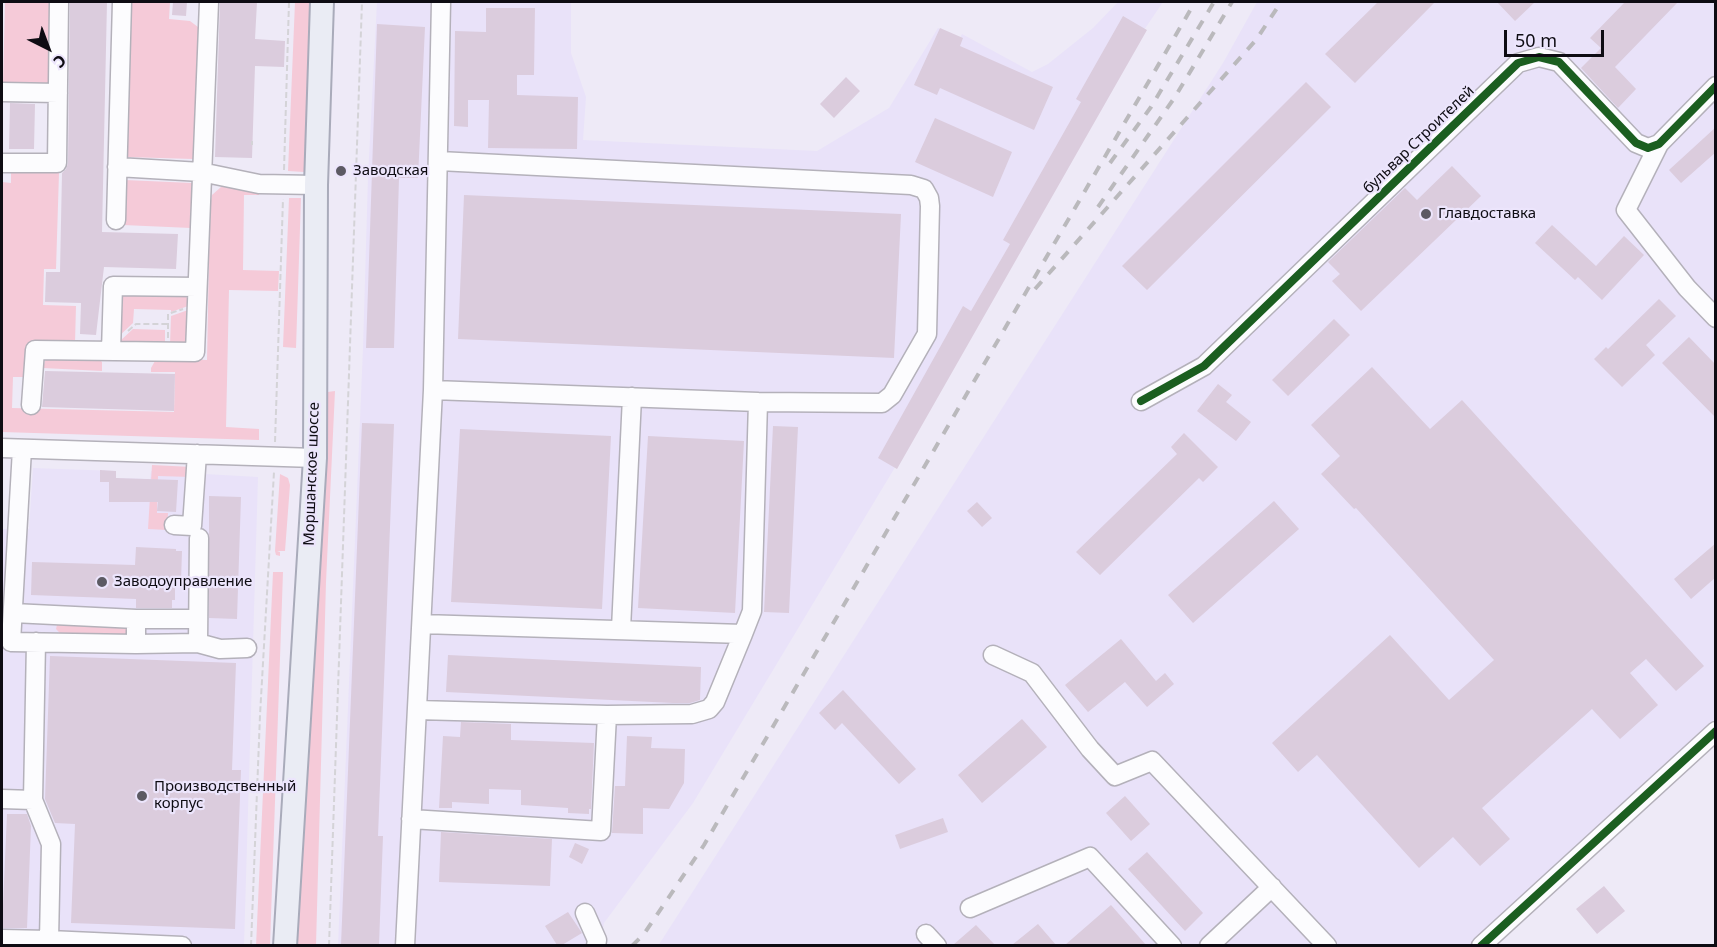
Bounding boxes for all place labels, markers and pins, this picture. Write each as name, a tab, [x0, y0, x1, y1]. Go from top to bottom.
place label: Заводская	[353, 162, 428, 180]
marker: Заводская	[334, 164, 348, 178]
place label: Главдоставка	[1438, 205, 1536, 223]
marker: Главдоставка	[1419, 207, 1433, 221]
place label: Заводоуправление	[114, 573, 252, 591]
marker: Заводоуправление	[95, 575, 109, 589]
place label: Производственный корпус	[154, 778, 296, 813]
marker: Производственный корпус	[135, 789, 149, 803]

